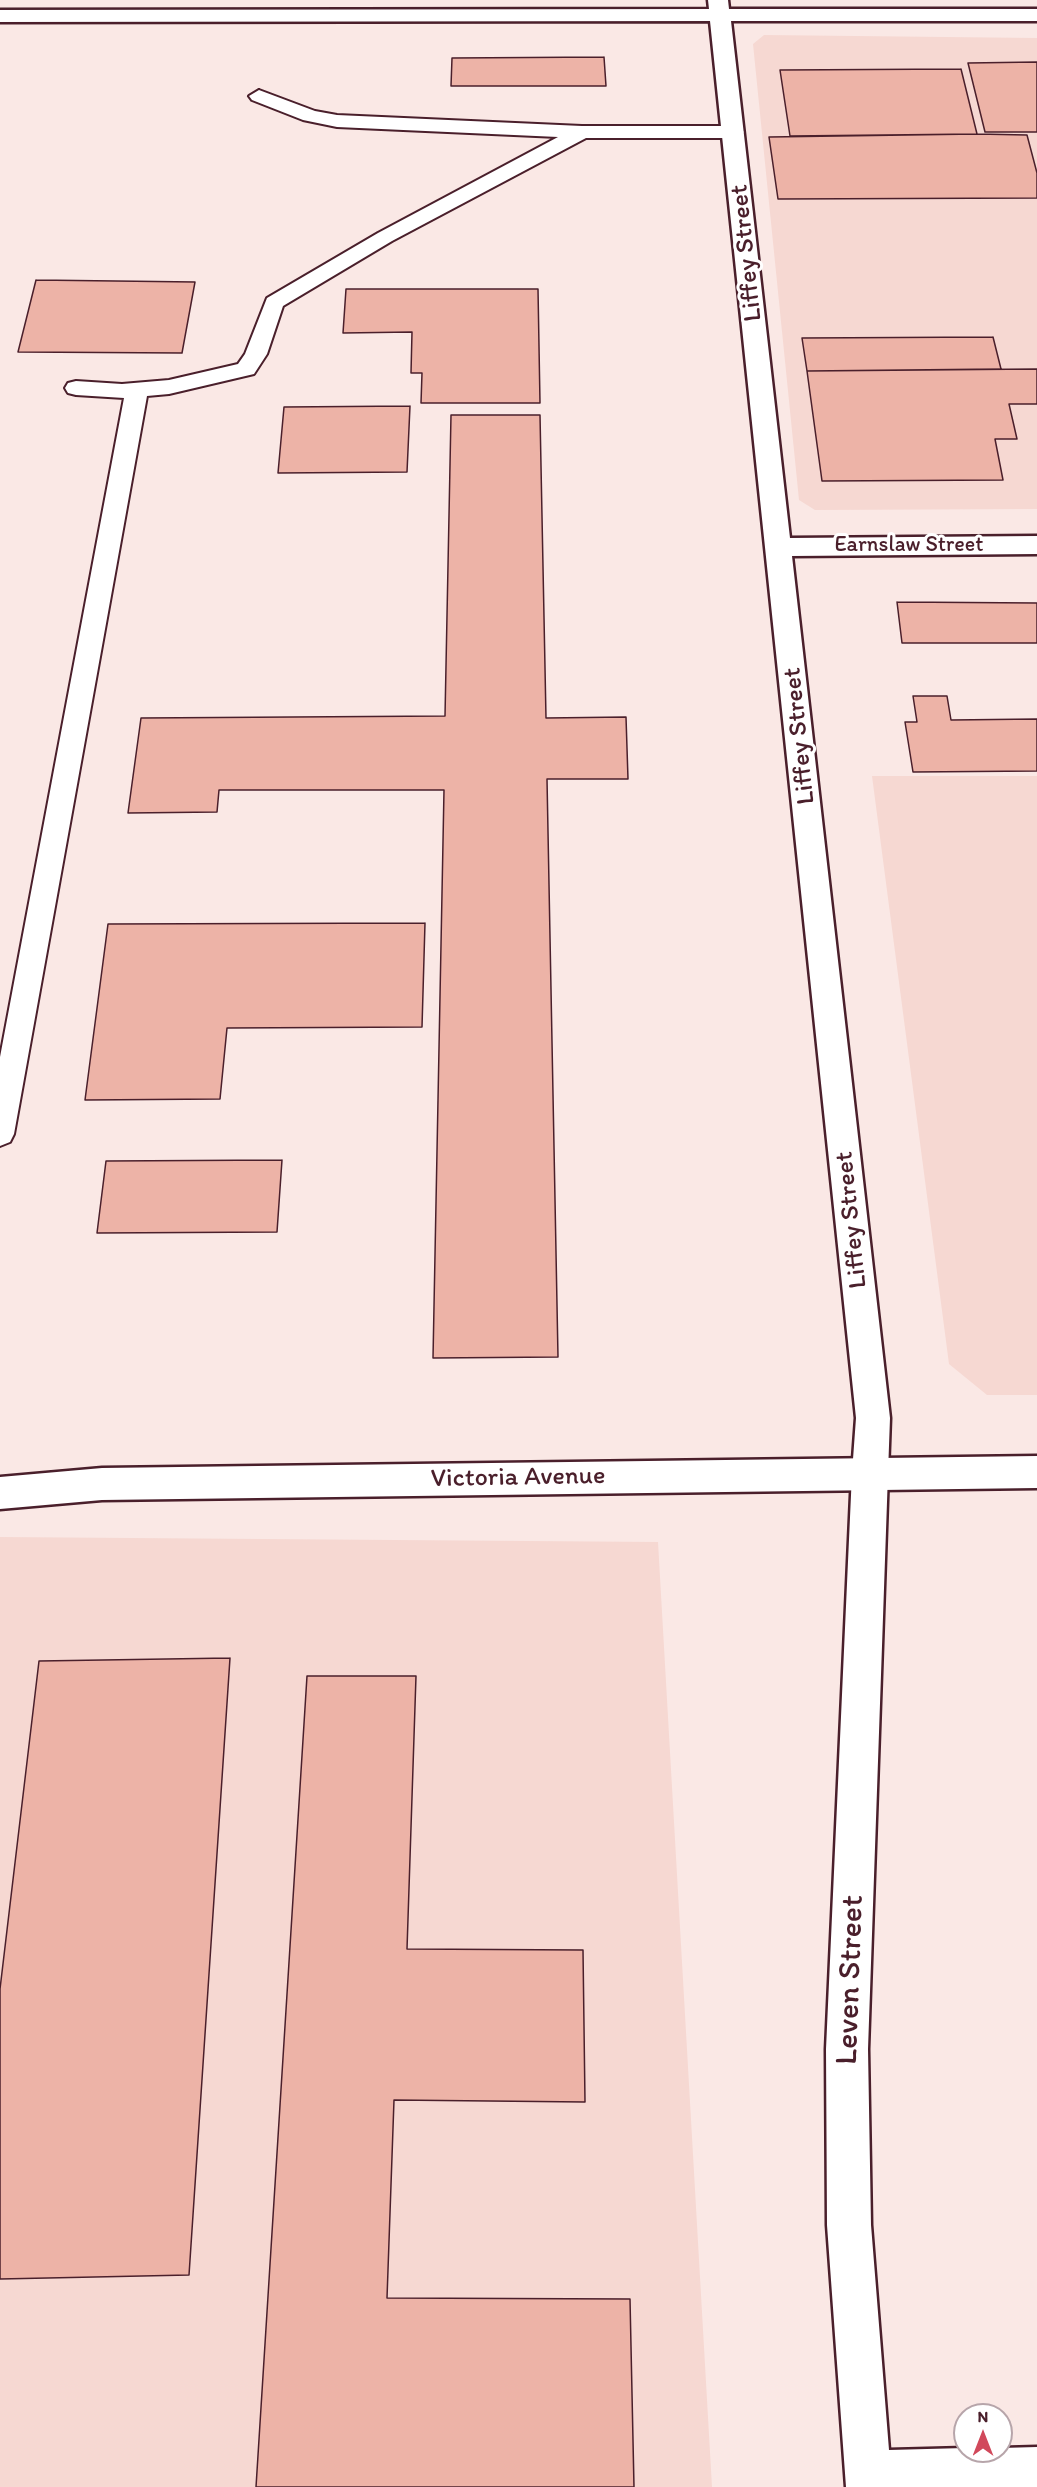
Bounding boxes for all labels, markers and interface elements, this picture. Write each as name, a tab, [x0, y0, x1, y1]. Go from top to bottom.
street label: Liffey Street	[724, 183, 770, 323]
street label: Earnslaw Street	[834, 532, 984, 558]
street label: Liffey Street	[777, 666, 823, 806]
street label: Liffey Street	[829, 1150, 875, 1290]
street label: Victoria Avenue	[430, 1461, 606, 1495]
street label: Leven Street	[829, 1894, 873, 2066]
north arrow	[953, 2403, 1013, 2463]
text: N	[978, 2407, 988, 2426]

